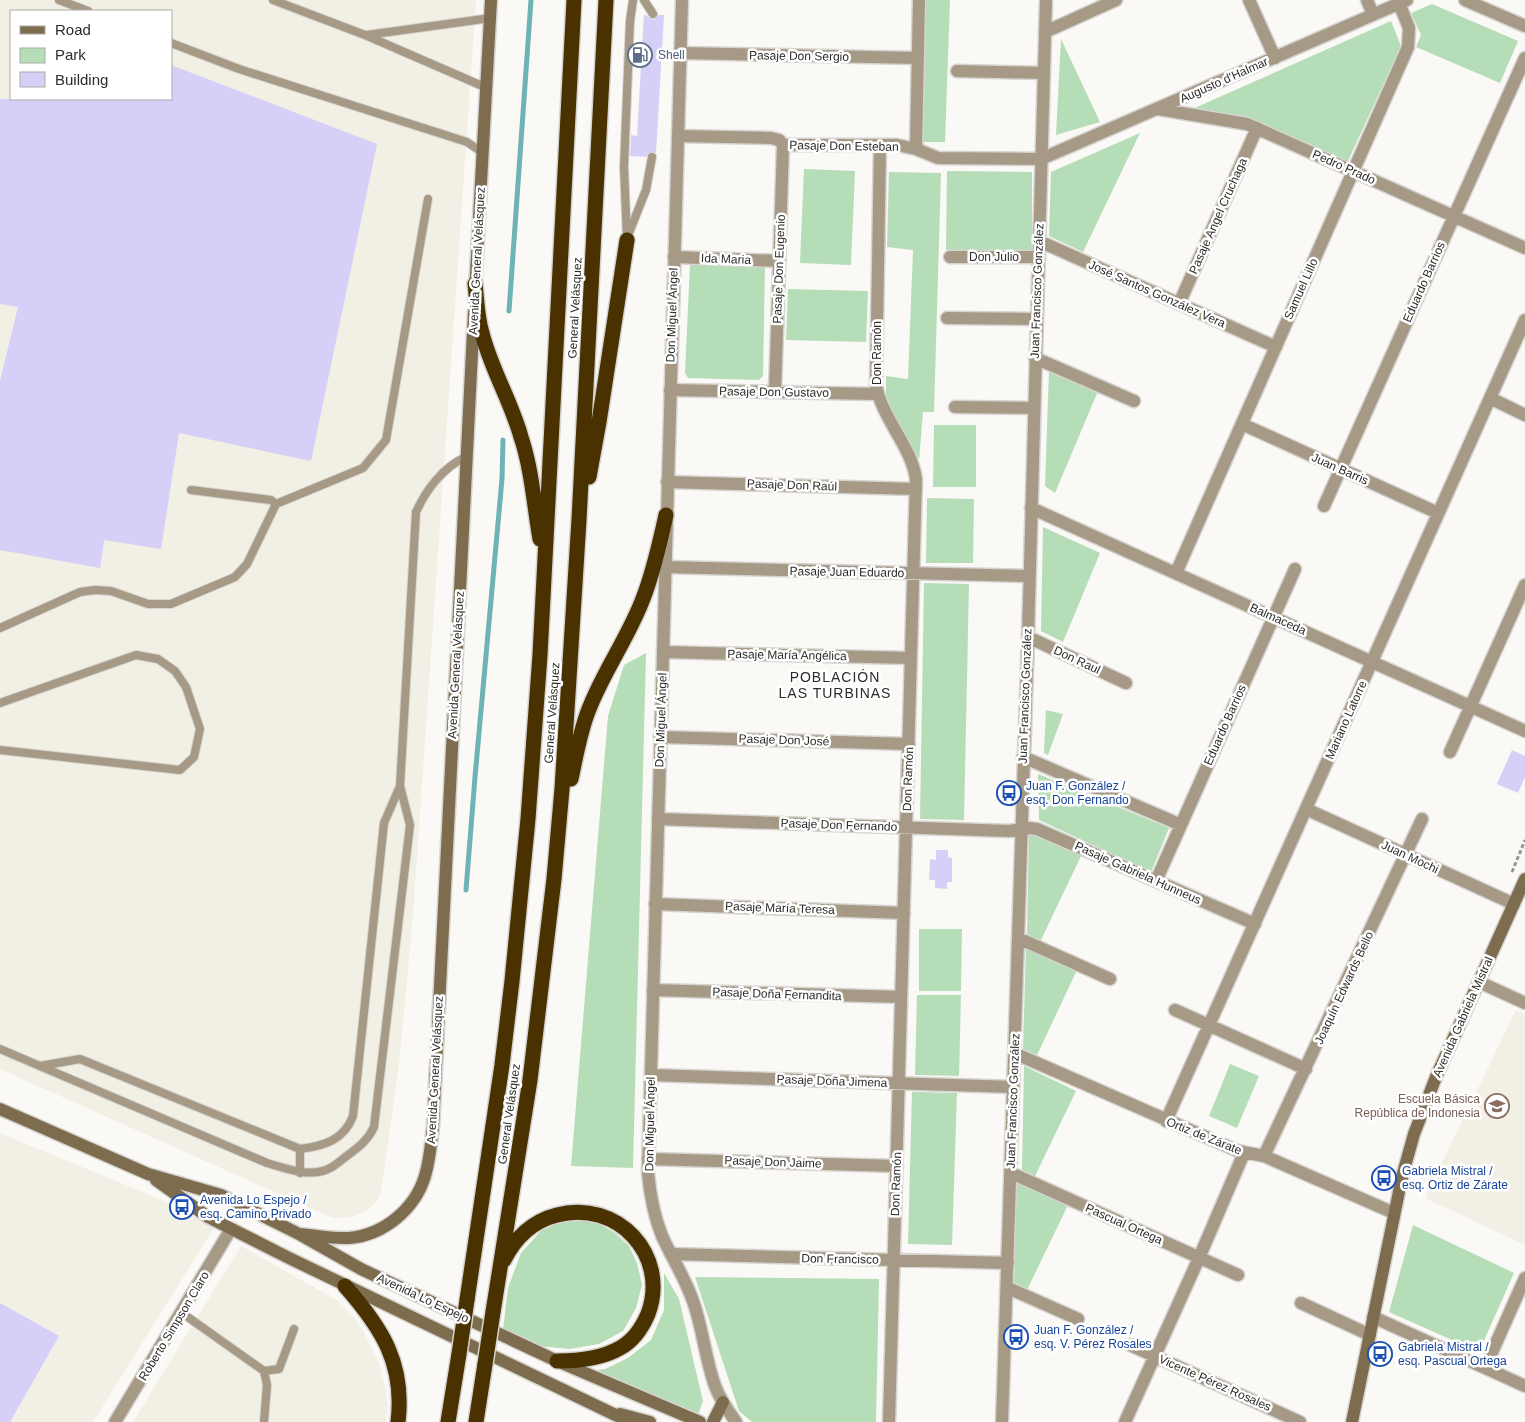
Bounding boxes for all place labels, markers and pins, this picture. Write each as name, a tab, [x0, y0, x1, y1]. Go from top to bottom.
fuel station icon: Shell	[627, 42, 653, 68]
place label: Shell	[658, 48, 685, 62]
place label: Juan F. González / esq. Don Fernando	[1026, 779, 1129, 807]
bus stop icon: Juan F. González / esq. Don Fernando	[996, 780, 1022, 806]
place label: Escuela Básica República de Indonesia	[1355, 1092, 1480, 1120]
school or university icon: Escuela Básica República de Indonesia	[1484, 1093, 1510, 1119]
place label: Gabriela Mistral / esq. Ortiz de Zárate	[1402, 1164, 1508, 1192]
bus stop icon: Gabriela Mistral / esq. Ortiz de Zárate	[1371, 1165, 1397, 1191]
place label: Avenida Lo Espejo / esq. Camino Privado	[200, 1193, 312, 1221]
bus stop icon: Avenida Lo Espejo / esq. Camino Privado	[169, 1194, 195, 1220]
place label: Juan F. González / esq. V. Pérez Rosales	[1034, 1323, 1152, 1351]
bus stop icon: Juan F. González / esq. V. Pérez Rosales	[1003, 1324, 1029, 1350]
place label: Gabriela Mistral / esq. Pascual Ortega	[1398, 1340, 1507, 1368]
bus stop icon: Gabriela Mistral / esq. Pascual Ortega	[1367, 1341, 1393, 1367]

